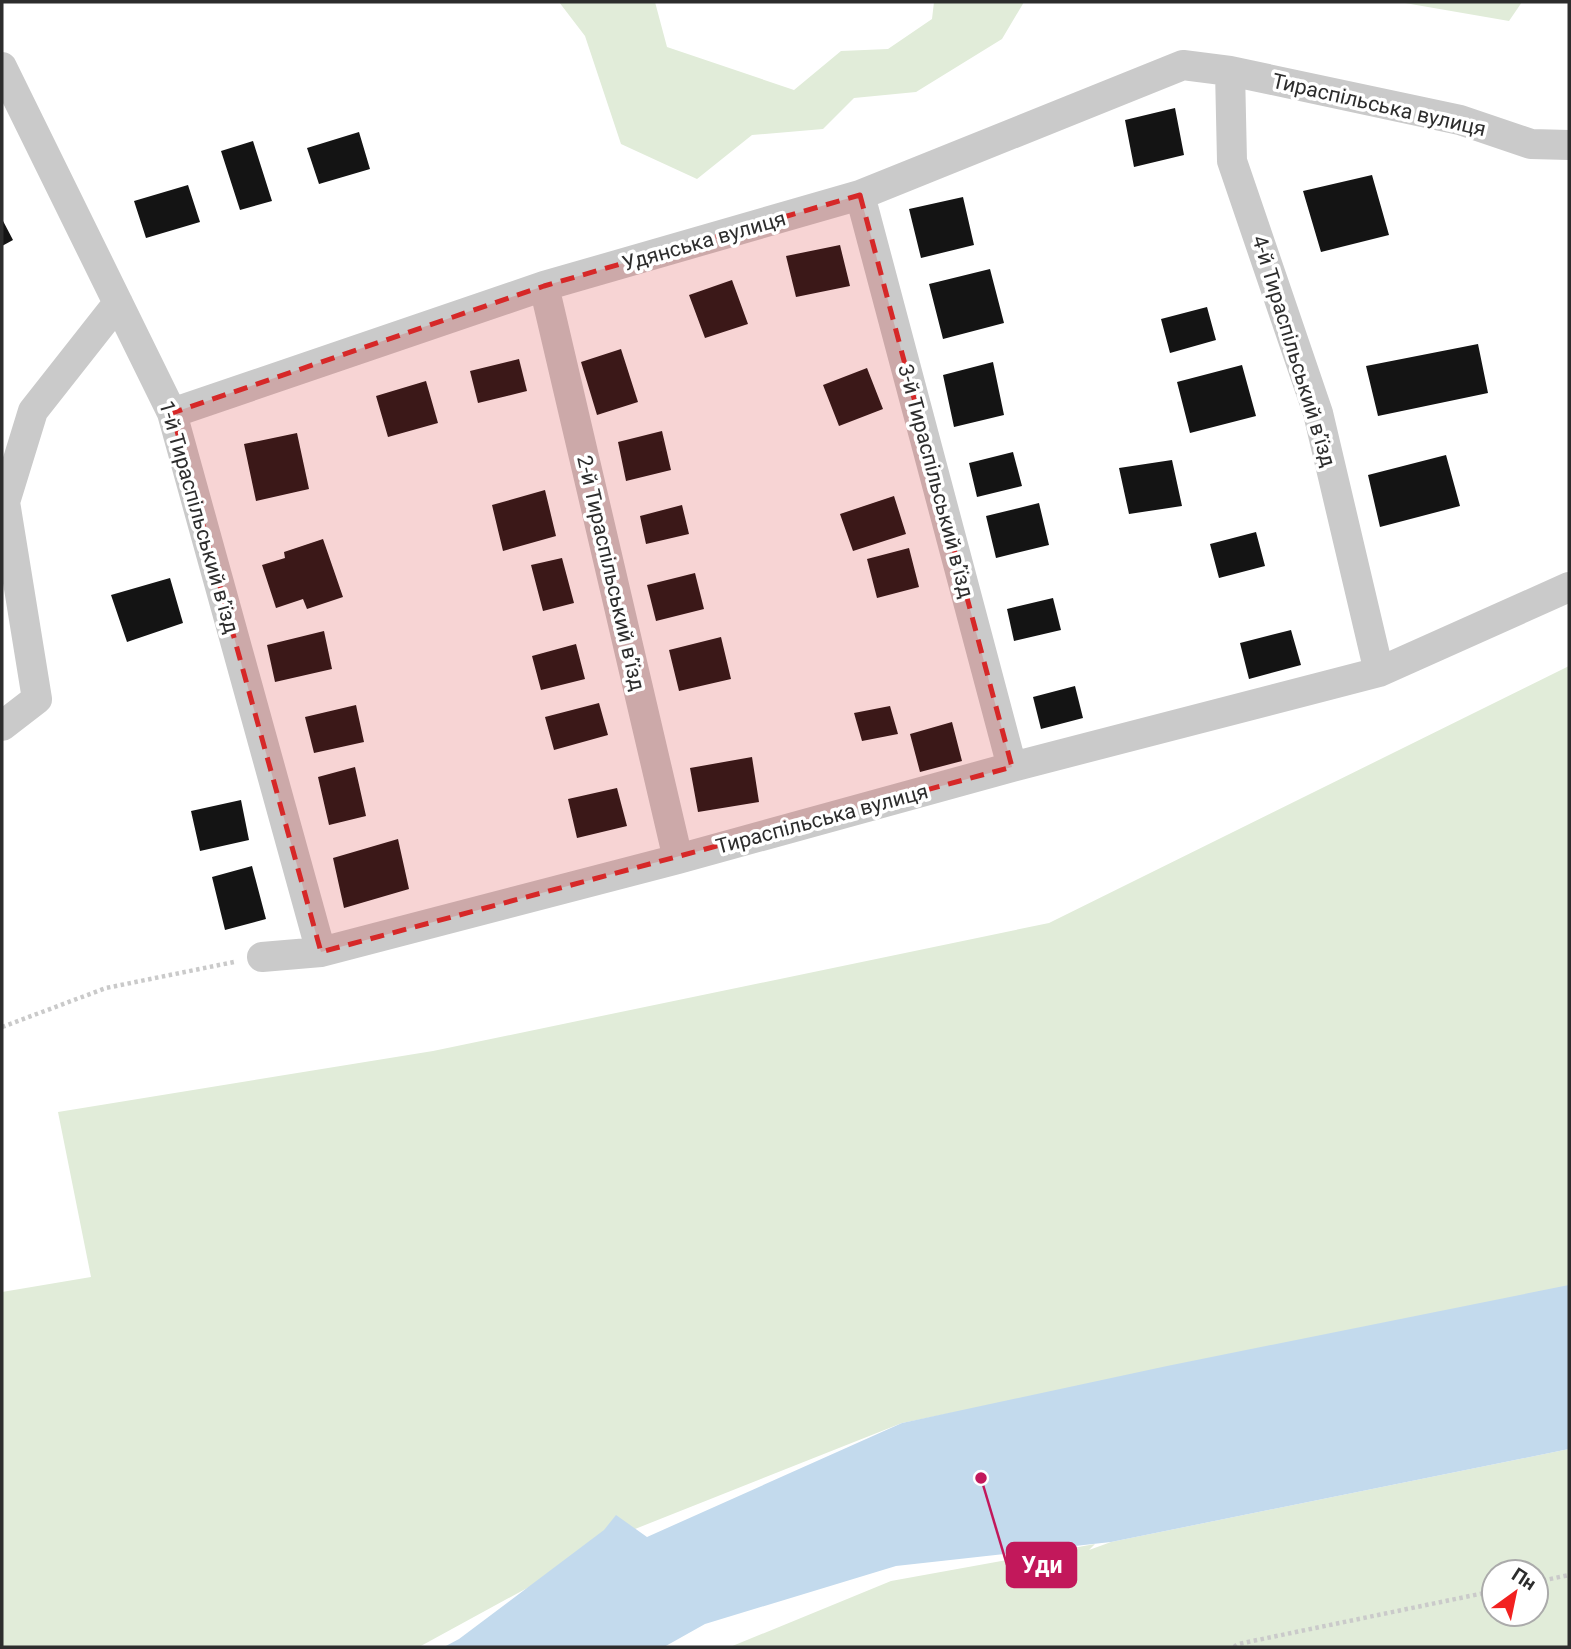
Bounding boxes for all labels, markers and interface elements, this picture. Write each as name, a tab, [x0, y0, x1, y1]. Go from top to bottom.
street label: Тираспільська вулиця	[1270, 69, 1488, 141]
street label: Удянська вулиця	[620, 206, 788, 276]
street label: 4-й Тираспільський в’їзд	[1247, 232, 1341, 470]
street label: 3-й Тираспільський в’їзд	[893, 362, 979, 601]
street label: 1-й Тираспільський в’їзд	[154, 398, 244, 636]
street label: 2-й Тираспільський в’їзд	[572, 453, 650, 693]
street label: Тираспільська вулиця	[713, 779, 931, 859]
callout: Уди	[1007, 1543, 1076, 1587]
text: Уди	[1022, 1552, 1063, 1579]
north arrow	[1480, 1558, 1550, 1628]
text: Пн	[1508, 1563, 1540, 1595]

